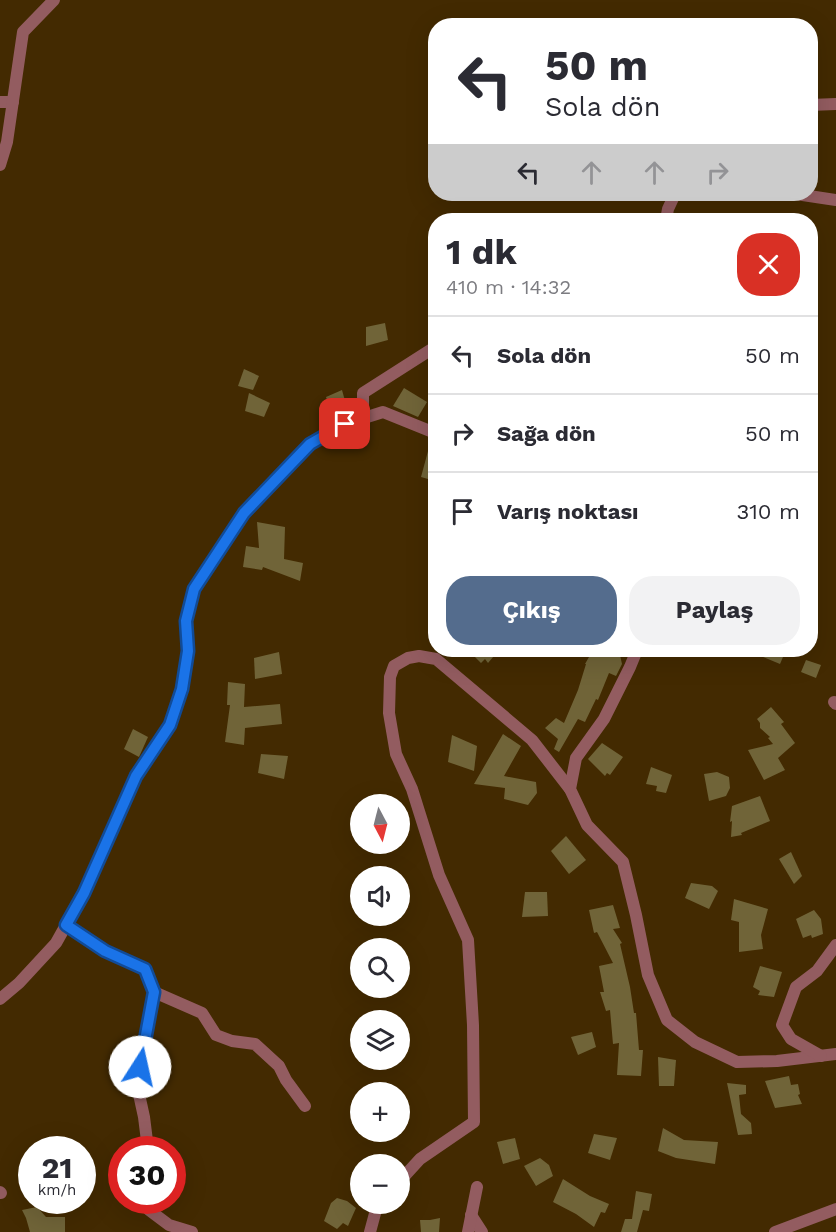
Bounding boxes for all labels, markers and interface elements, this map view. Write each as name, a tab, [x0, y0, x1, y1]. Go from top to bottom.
text: 50 m	[545, 41, 648, 90]
icon: left	[446, 42, 524, 120]
text: Sola dön	[545, 91, 660, 123]
icon: left	[512, 156, 545, 189]
icon: ahead	[575, 156, 608, 189]
icon: ahead	[638, 156, 671, 189]
icon: right	[701, 156, 734, 189]
text: 1 dk	[446, 231, 517, 273]
button: close	[737, 233, 800, 296]
text: 410 m · 14:32	[446, 275, 571, 299]
icon: left	[446, 339, 479, 372]
text: Sola dön	[497, 343, 591, 368]
text: 50 m	[745, 343, 800, 368]
pin	[319, 398, 370, 449]
icon: arrive	[328, 407, 361, 440]
icon: right	[446, 417, 479, 450]
text: Sağa dön	[497, 421, 596, 446]
text: 50 m	[745, 421, 800, 446]
icon: arrive	[446, 495, 479, 528]
text: Varış noktası	[497, 499, 639, 524]
text: 310 m	[736, 499, 800, 524]
button: Çıkış	[446, 576, 617, 645]
button: Paylaş	[629, 576, 800, 645]
north arrow	[350, 794, 410, 854]
map controls	[350, 794, 410, 1214]
button: sound	[350, 866, 410, 926]
button: search	[350, 938, 410, 998]
button: layers	[350, 1010, 410, 1070]
position arrow	[108, 1035, 172, 1099]
button: +	[350, 1082, 410, 1142]
speed limit sign: 30	[108, 1136, 186, 1214]
text: 21	[42, 1150, 72, 1185]
button: −	[350, 1154, 410, 1214]
text: km/h	[38, 1181, 76, 1199]

